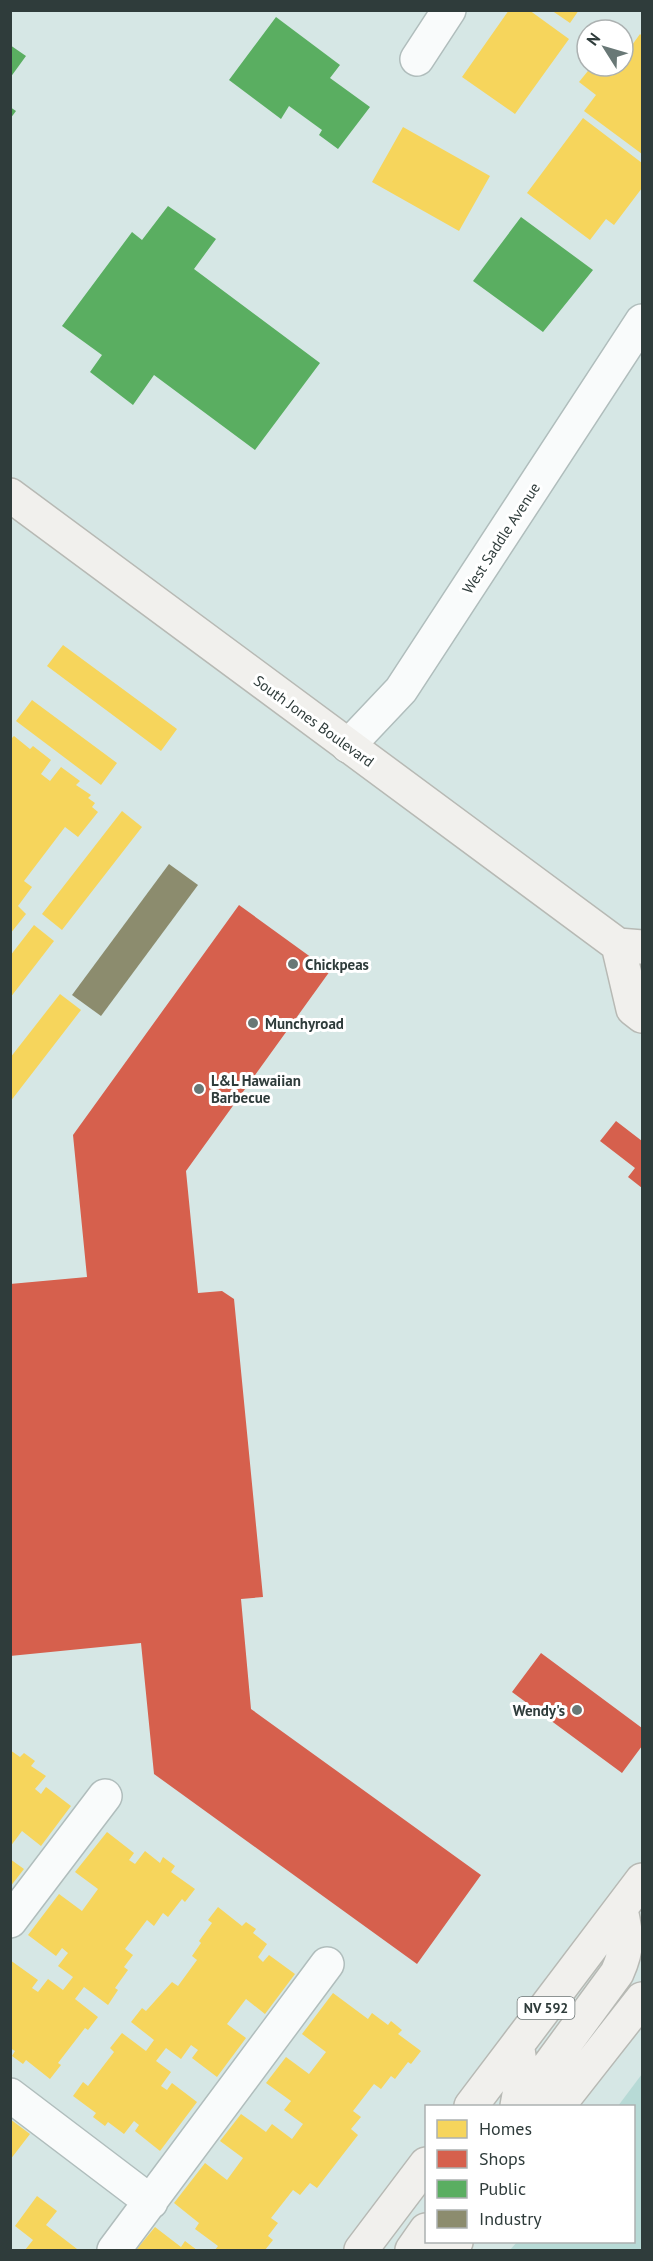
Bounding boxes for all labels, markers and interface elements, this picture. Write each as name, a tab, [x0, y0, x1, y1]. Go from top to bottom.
north arrow	[575, 18, 635, 78]
text: N	[582, 29, 604, 49]
street label: West Saddle Avenue	[458, 479, 544, 597]
street label: South Jones Boulevard	[250, 671, 378, 771]
place label: Chickpeas	[305, 955, 369, 974]
marker: Chickpeas	[286, 957, 300, 971]
place label: Munchyroad	[265, 1014, 344, 1033]
marker: Munchyroad	[246, 1016, 260, 1030]
place label: L&L Hawaiian Barbecue	[211, 1071, 301, 1107]
marker: L&L Hawaiian Barbecue	[192, 1082, 206, 1096]
place label: Wendy's	[513, 1701, 565, 1720]
marker: Wendy's	[570, 1703, 584, 1717]
road number: NV 592	[518, 1997, 574, 2019]
legend	[425, 2105, 635, 2243]
text: Homes	[479, 2117, 532, 2140]
text: Shops	[479, 2147, 525, 2170]
text: Public	[479, 2177, 526, 2200]
text: Industry	[479, 2207, 542, 2230]

